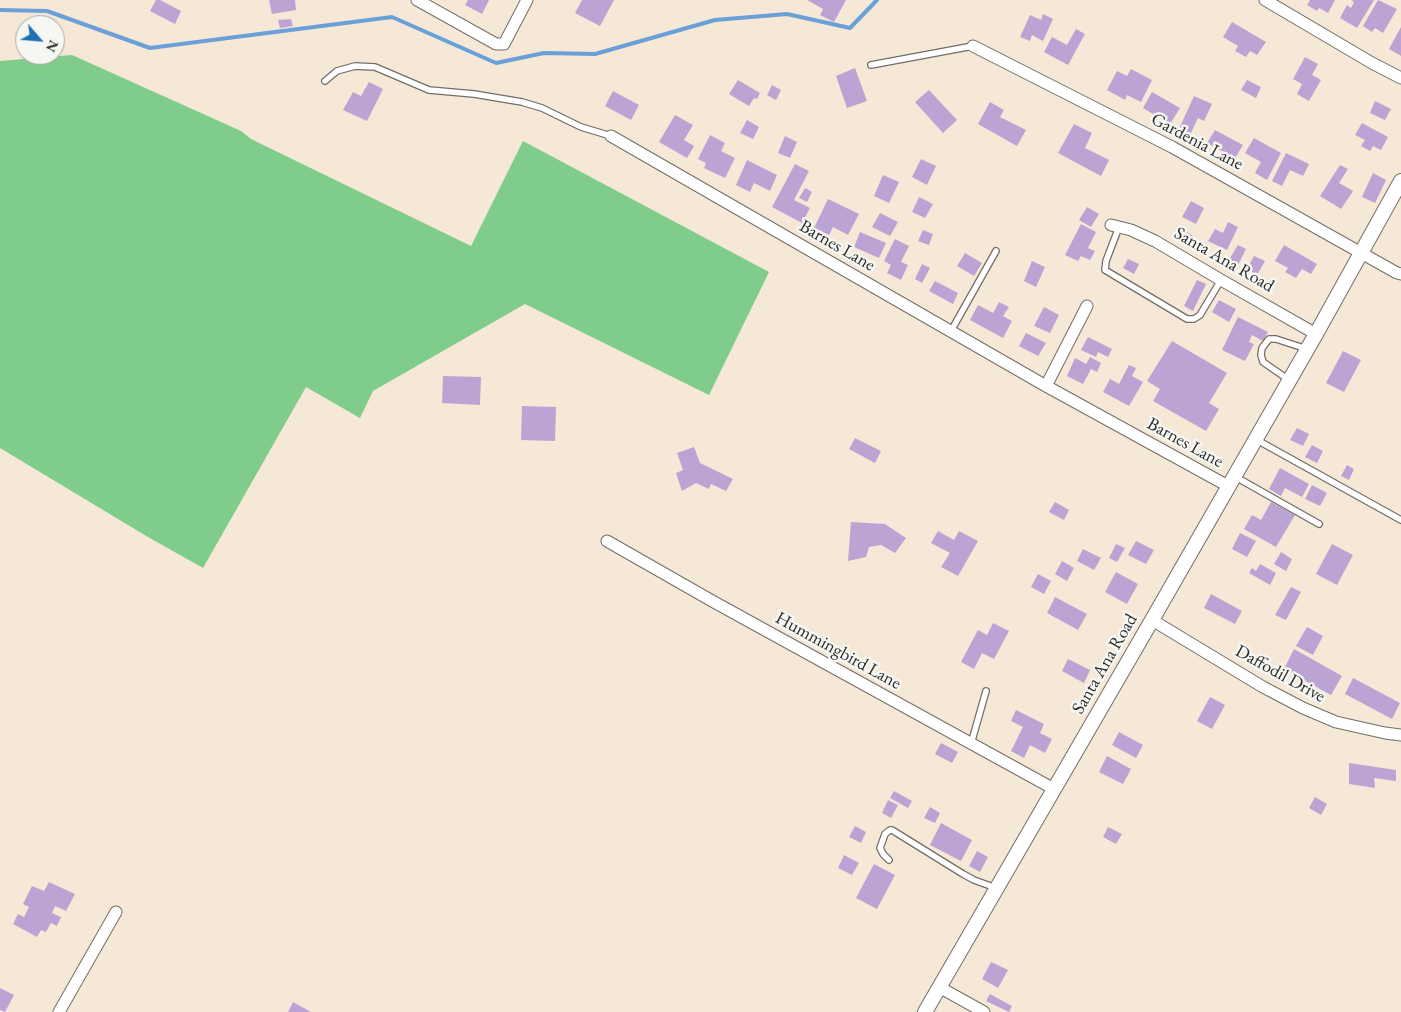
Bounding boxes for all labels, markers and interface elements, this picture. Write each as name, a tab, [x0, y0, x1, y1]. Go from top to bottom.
north arrow	[15, 15, 65, 65]
text: N	[42, 37, 63, 55]
street label: Gardenia Lane	[1147, 109, 1247, 175]
street label: Barnes Lane	[795, 216, 879, 276]
street label: Santa Ana Road	[1170, 223, 1278, 297]
street label: Barnes Lane	[1143, 413, 1227, 473]
street label: Hummingbird Lane	[771, 608, 905, 694]
street label: Santa Ana Road	[1068, 610, 1142, 718]
street label: Daffodil Drive	[1231, 640, 1329, 708]

